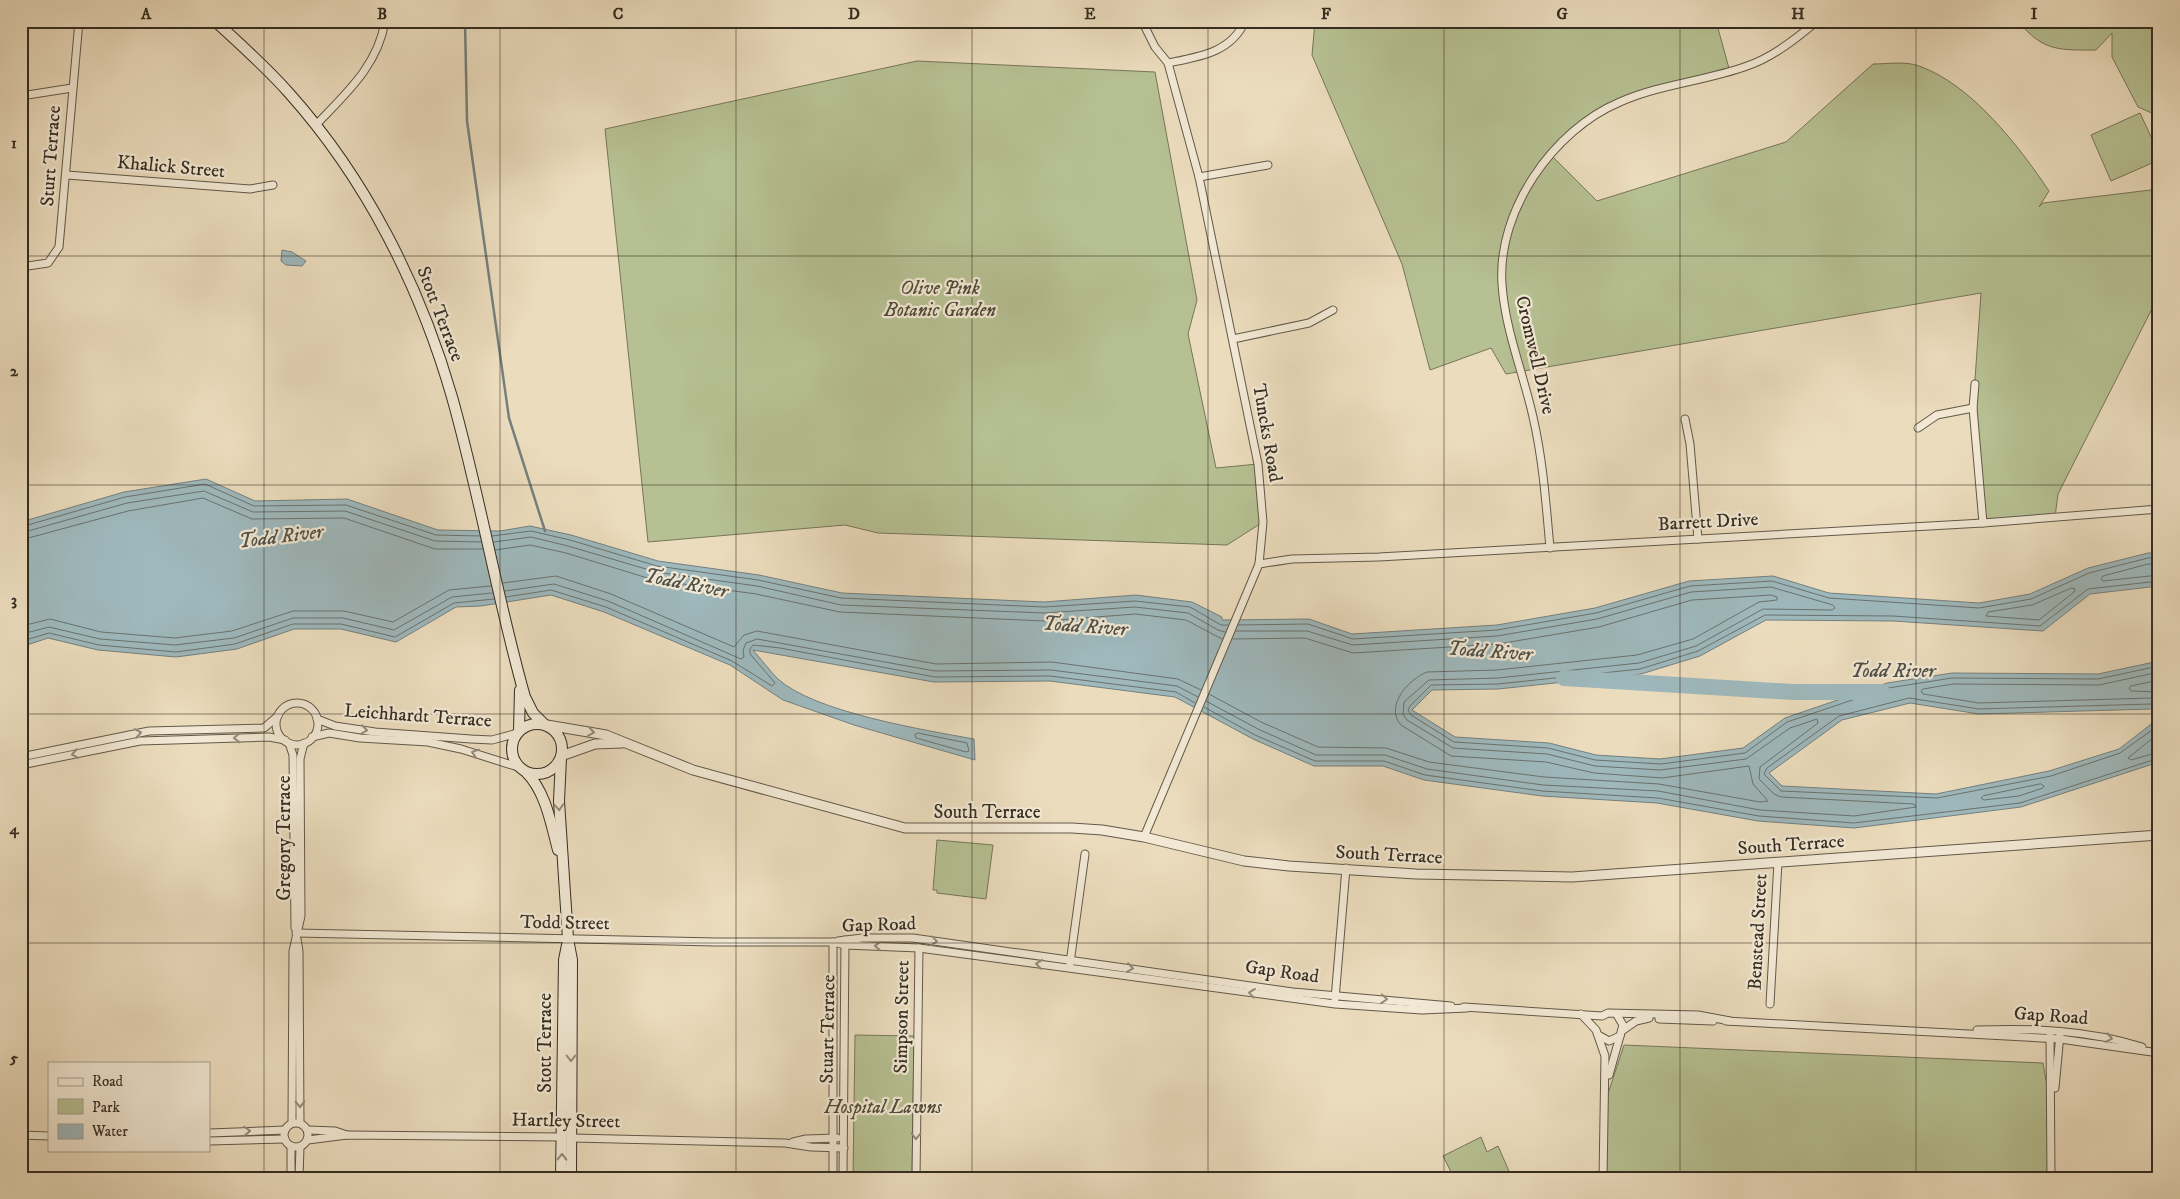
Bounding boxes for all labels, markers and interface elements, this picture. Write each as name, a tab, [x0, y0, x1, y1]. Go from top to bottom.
text: A	[140, 4, 152, 24]
text: B	[377, 4, 387, 24]
text: C	[613, 4, 623, 24]
text: D	[848, 4, 860, 24]
text: E	[1084, 4, 1096, 24]
text: F	[1321, 4, 1331, 24]
text: G	[1556, 4, 1568, 24]
text: H	[1791, 4, 1805, 24]
text: I	[2031, 4, 2038, 24]
street label: Sturt Terrace	[36, 105, 66, 207]
text: 1	[11, 133, 17, 153]
street label: Khalick Street	[116, 151, 226, 183]
street label: Stott Terrace	[411, 263, 469, 365]
park label: Olive Pink Botanic Garden	[883, 277, 996, 322]
street label: Cromwell Drive	[1510, 294, 1560, 417]
text: 2	[10, 361, 19, 381]
street label: Tuncks Road	[1247, 382, 1287, 484]
street label: Barrett Drive	[1657, 508, 1759, 536]
water label: Todd River	[237, 519, 326, 555]
water label: Todd River	[642, 564, 732, 605]
text: 3	[11, 590, 17, 610]
water label: Todd River	[1042, 612, 1130, 643]
water label: Todd River	[1447, 637, 1535, 668]
water label: Todd River	[1851, 659, 1937, 684]
street label: Leichhardt Terrace	[343, 699, 493, 733]
one-way arrow	[360, 724, 368, 735]
one-way arrow	[587, 726, 595, 737]
one-way arrow	[133, 729, 142, 739]
one-way arrow	[232, 733, 240, 743]
one-way arrow	[71, 748, 80, 759]
one-way arrow	[471, 748, 480, 758]
street label: Gregory Terrace	[273, 775, 296, 901]
street label: South Terrace	[933, 801, 1041, 824]
one-way arrow	[554, 803, 565, 811]
text: 4	[8, 819, 19, 839]
street label: South Terrace	[1737, 830, 1845, 860]
street label: South Terrace	[1335, 841, 1443, 869]
street label: Benstead Street	[1743, 873, 1773, 991]
street label: Todd Street	[520, 911, 610, 935]
street label: Gap Road	[841, 912, 917, 938]
one-way arrow	[930, 935, 938, 946]
one-way arrow	[873, 941, 881, 951]
street label: Gap Road	[1244, 955, 1321, 989]
street label: Simpson Street	[890, 960, 914, 1074]
one-way arrow	[1035, 960, 1043, 970]
one-way arrow	[1126, 962, 1134, 973]
street label: Stuart Terrace	[816, 974, 840, 1084]
one-way arrow	[1248, 988, 1256, 999]
street label: Stott Terrace	[534, 993, 557, 1093]
one-way arrow	[1381, 994, 1389, 1005]
street label: Gap Road	[2013, 1002, 2089, 1030]
one-way arrow	[2104, 1032, 2113, 1042]
text: 5	[9, 1048, 18, 1068]
one-way arrow	[566, 1054, 576, 1062]
legend	[48, 1062, 210, 1152]
text: Road	[92, 1072, 124, 1091]
park label: Hospital Lawns	[823, 1096, 943, 1120]
text: Park	[92, 1098, 121, 1117]
one-way arrow	[295, 1100, 305, 1108]
street label: Hartley Street	[511, 1109, 621, 1133]
text: Water	[91, 1122, 128, 1141]
one-way arrow	[243, 1126, 251, 1137]
one-way arrow	[911, 1133, 922, 1141]
one-way arrow	[556, 1153, 567, 1161]

